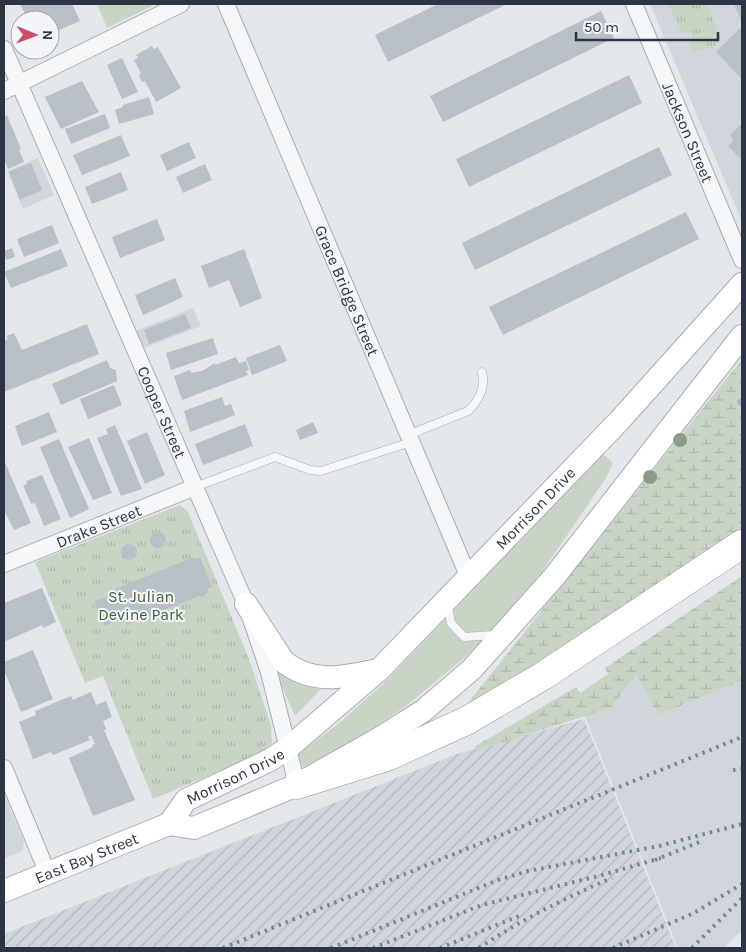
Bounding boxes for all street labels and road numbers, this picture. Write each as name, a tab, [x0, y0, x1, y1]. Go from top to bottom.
street label: Jackson Street	[658, 79, 717, 185]
street label: Grace Bridge Street	[311, 222, 383, 359]
street label: Cooper Street	[133, 363, 190, 461]
street label: Morrison Drive	[492, 463, 579, 553]
street label: Drake Street	[53, 501, 144, 552]
street label: Morrison Drive	[183, 744, 288, 809]
street label: East Bay Street	[32, 828, 141, 887]

